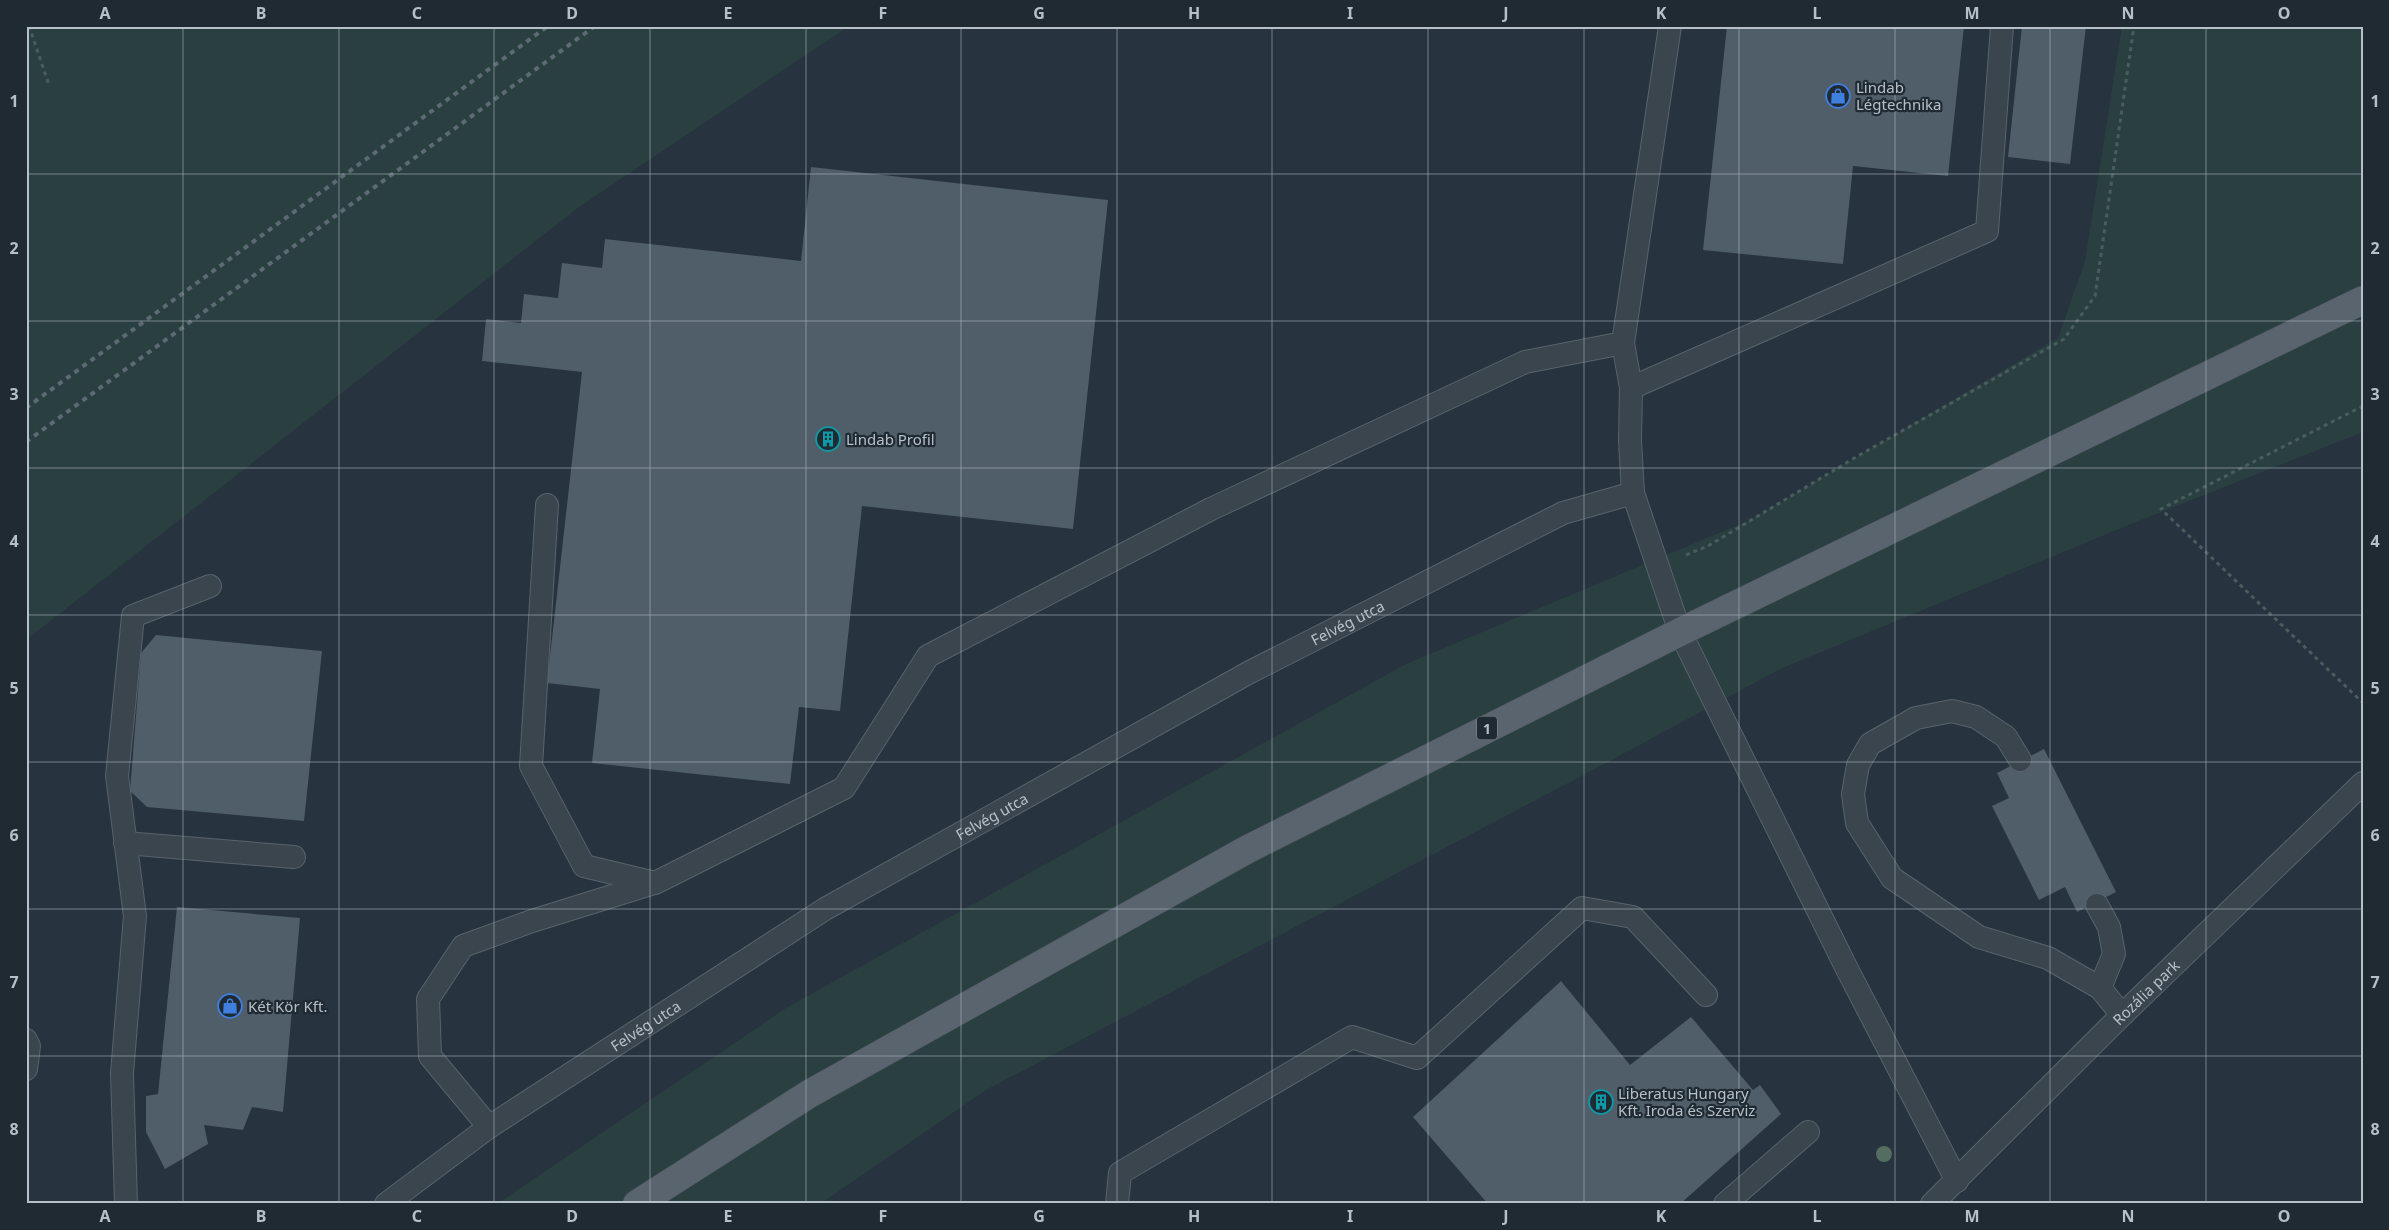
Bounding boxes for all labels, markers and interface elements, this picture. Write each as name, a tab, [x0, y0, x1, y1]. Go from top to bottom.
text: A	[99, 2, 111, 24]
text: B	[256, 2, 266, 24]
text: C	[412, 2, 422, 24]
text: D	[566, 2, 578, 24]
text: E	[724, 2, 733, 24]
text: F	[879, 2, 887, 24]
text: G	[1033, 2, 1045, 24]
text: H	[1188, 2, 1200, 24]
text: I	[1347, 2, 1353, 24]
text: J	[1501, 2, 1509, 24]
text: K	[1656, 2, 1667, 24]
text: L	[1813, 2, 1822, 24]
text: M	[1964, 2, 1980, 24]
text: N	[2121, 2, 2135, 24]
text: O	[2278, 2, 2290, 24]
place label: Lindab Légtechnika	[1856, 77, 1941, 114]
shop icon: Lindab Légtechnika	[1825, 83, 1851, 109]
text: 1	[9, 90, 19, 112]
text: 1	[2370, 90, 2380, 112]
text: 2	[9, 237, 19, 259]
text: 2	[2370, 237, 2380, 259]
text: 3	[9, 383, 19, 405]
text: 3	[2370, 383, 2380, 405]
building icon: Lindab Profil	[815, 426, 841, 452]
place label: Lindab Profil	[846, 429, 935, 449]
text: 4	[9, 530, 19, 552]
text: 4	[2370, 530, 2380, 552]
street label: Felvég utca	[1307, 596, 1387, 649]
text: 5	[9, 677, 19, 699]
text: 5	[2370, 677, 2380, 699]
road number: 1	[1477, 716, 1497, 740]
street label: Felvég utca	[952, 788, 1031, 844]
text: 6	[9, 824, 19, 846]
text: 6	[2370, 824, 2380, 846]
street label: Rozália park	[2108, 955, 2184, 1029]
text: 7	[9, 971, 19, 993]
text: 7	[2370, 971, 2380, 993]
shop icon: Két Kör Kft.	[217, 993, 243, 1019]
street label: Felvég utca	[606, 995, 684, 1056]
place label: Két Kör Kft.	[248, 996, 327, 1016]
place label: Liberatus Hungary Kft. Iroda és Szerviz	[1618, 1083, 1755, 1120]
building icon: Liberatus Hungary Kft. Iroda és Szerviz	[1588, 1089, 1614, 1115]
text: 8	[9, 1118, 19, 1140]
text: 8	[2370, 1118, 2380, 1140]
text: A	[99, 1205, 111, 1227]
text: B	[256, 1205, 266, 1227]
text: C	[412, 1205, 422, 1227]
text: D	[566, 1205, 578, 1227]
text: E	[724, 1205, 733, 1227]
text: F	[879, 1205, 887, 1227]
text: G	[1033, 1205, 1045, 1227]
text: H	[1188, 1205, 1200, 1227]
text: I	[1347, 1205, 1353, 1227]
text: J	[1501, 1205, 1509, 1227]
text: K	[1656, 1205, 1667, 1227]
text: L	[1813, 1205, 1822, 1227]
text: M	[1964, 1205, 1980, 1227]
text: N	[2121, 1205, 2135, 1227]
text: O	[2278, 1205, 2290, 1227]

